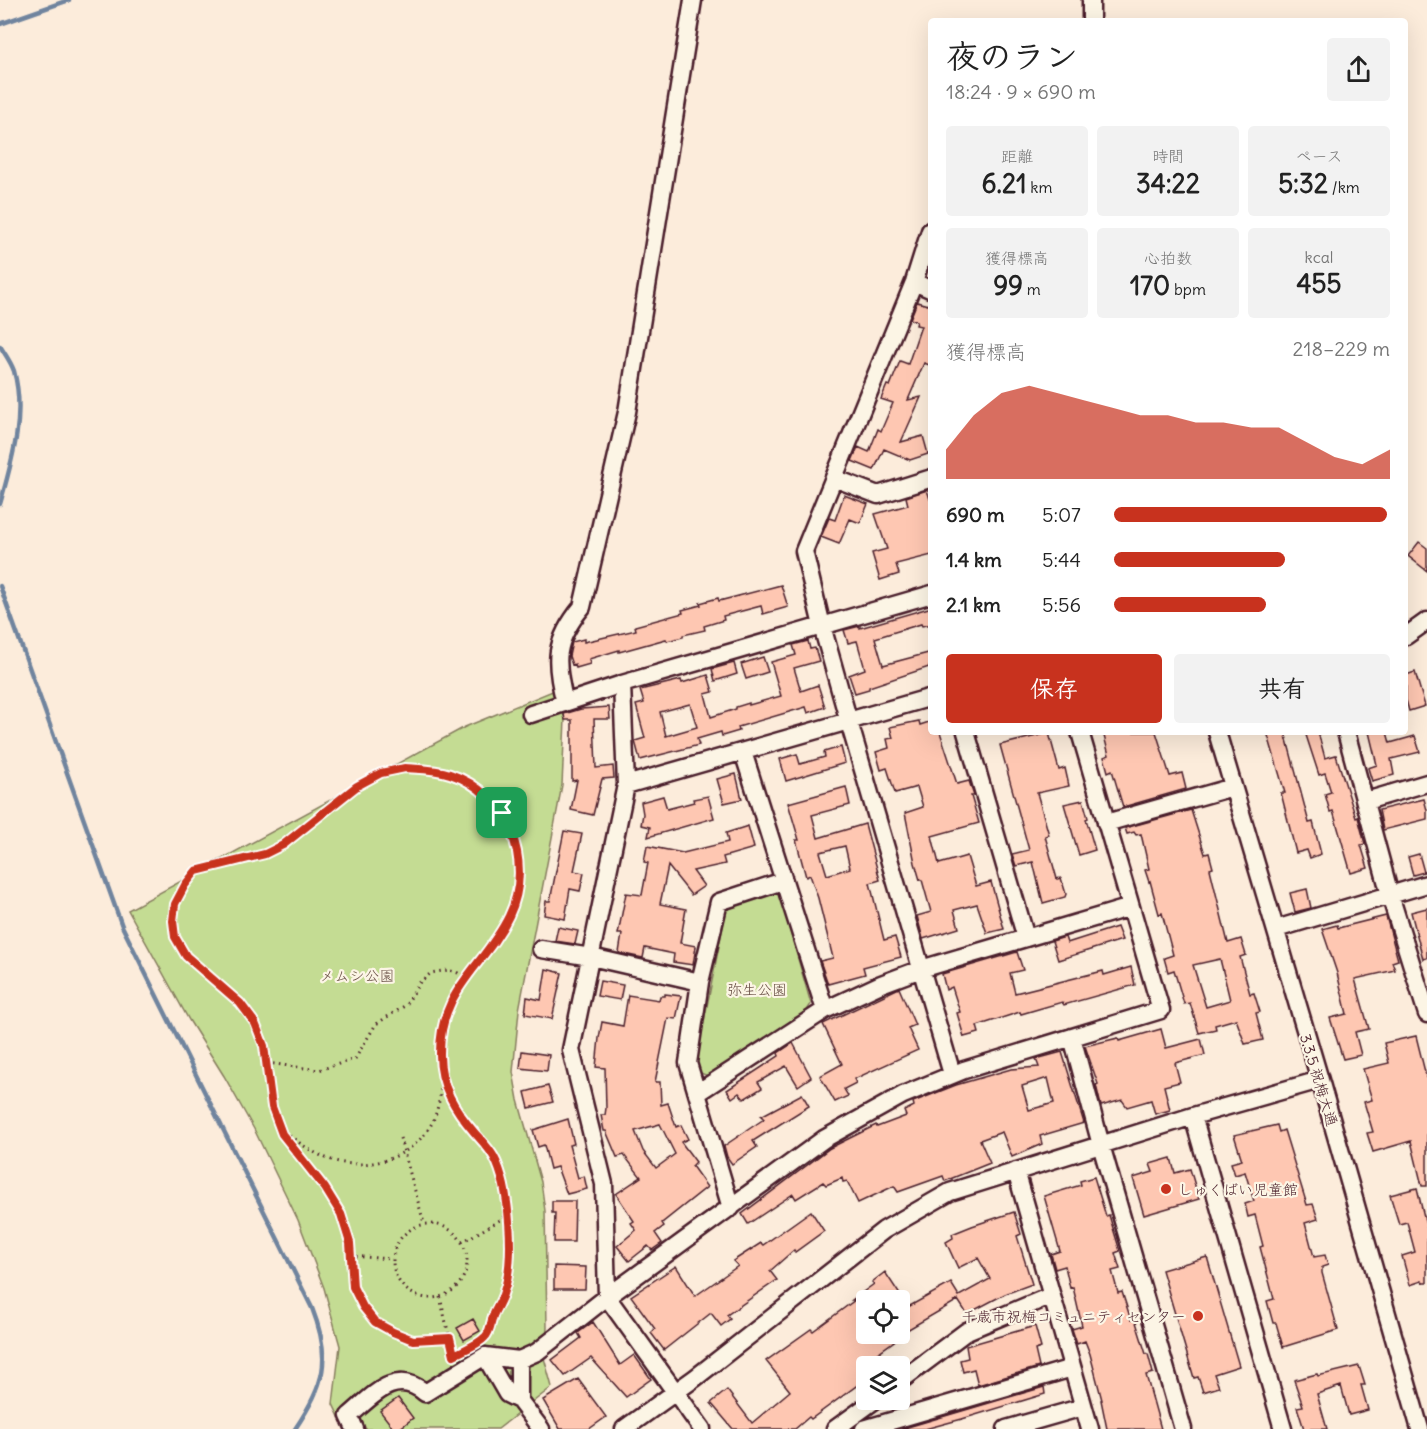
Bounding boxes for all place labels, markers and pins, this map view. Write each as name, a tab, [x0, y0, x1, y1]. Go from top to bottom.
pin	[476, 787, 527, 838]
place label: しゅくばい児童館	[1178, 1180, 1298, 1199]
marker: しゅくばい児童館	[1159, 1182, 1173, 1196]
place label: 千歳市祝梅コミュニティセンター	[962, 1307, 1186, 1326]
marker: 千歳市祝梅コミュニティセンター	[1191, 1309, 1205, 1323]

